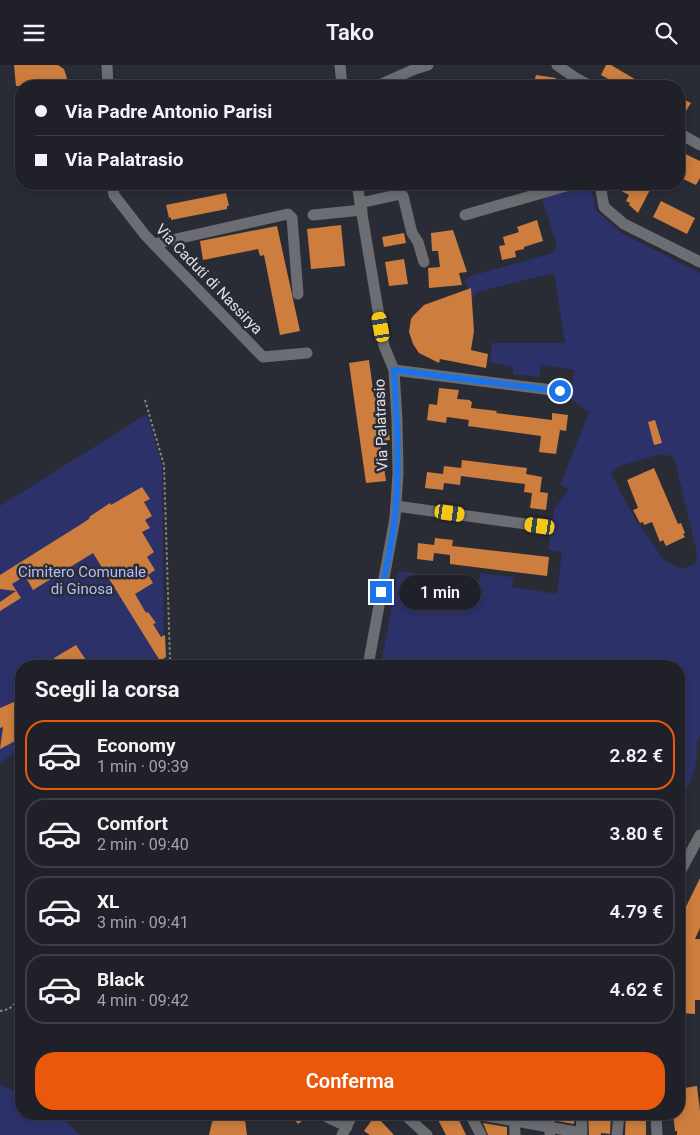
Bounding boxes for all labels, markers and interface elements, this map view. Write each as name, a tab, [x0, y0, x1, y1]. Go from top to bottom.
icon: menu	[20, 19, 48, 47]
icon: search	[652, 19, 680, 47]
text: Tako	[326, 20, 374, 45]
text: Via Padre Antonio Parisi	[65, 100, 272, 123]
text: Via Palatrasio	[65, 148, 184, 171]
street label: Via Caduti di Nassirya	[152, 220, 266, 338]
car	[371, 311, 390, 343]
street label: Via Palatrasio	[370, 379, 392, 471]
route start	[549, 380, 571, 402]
car	[434, 503, 465, 523]
car	[524, 516, 555, 536]
park label: Cimitero Comunale di Ginosa	[18, 563, 146, 598]
callout: 1 min	[398, 575, 481, 609]
route end	[370, 581, 392, 603]
text: 1 min	[420, 583, 460, 602]
text: Scegli la corsa	[35, 677, 180, 702]
icon: car	[37, 733, 82, 778]
text: Economy	[97, 734, 176, 757]
text: 2.82 €	[609, 744, 663, 767]
text: 1 min · 09:39	[97, 757, 189, 776]
icon: car	[37, 811, 82, 856]
text: Comfort	[97, 812, 168, 835]
text: 3.80 €	[609, 822, 663, 845]
text: 2 min · 09:40	[97, 835, 189, 854]
icon: car	[37, 889, 82, 934]
text: XL	[97, 890, 119, 913]
text: 4.79 €	[609, 900, 663, 923]
text: 3 min · 09:41	[97, 913, 189, 932]
icon: car	[37, 967, 82, 1012]
text: Black	[97, 968, 144, 991]
text: 4.62 €	[609, 978, 663, 1001]
text: 4 min · 09:42	[97, 991, 189, 1010]
button: Conferma	[35, 1052, 665, 1110]

